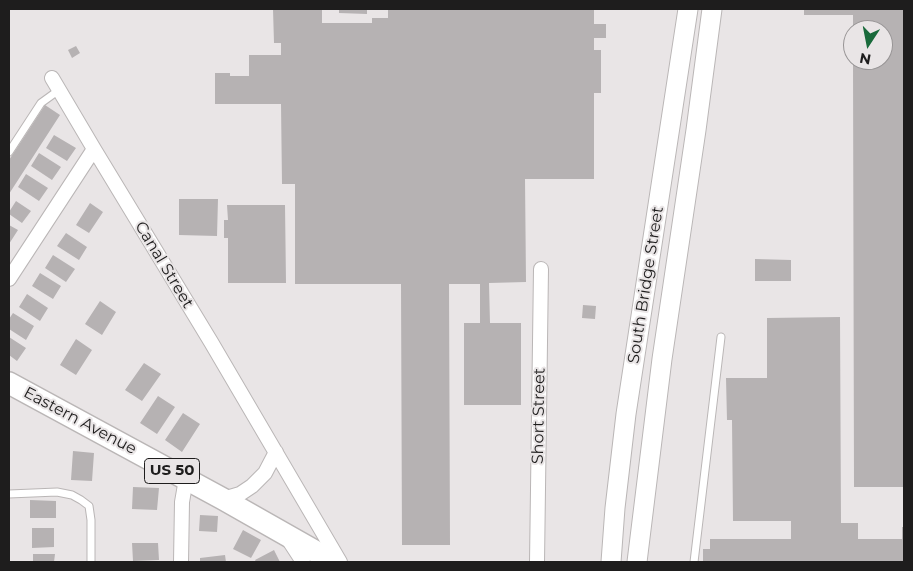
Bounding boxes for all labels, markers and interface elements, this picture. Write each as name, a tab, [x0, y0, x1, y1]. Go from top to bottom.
north arrow	[843, 20, 893, 70]
text: N	[858, 49, 873, 69]
street label: South Bridge Street	[624, 205, 668, 365]
street label: Canal Street	[131, 218, 197, 312]
street label: Short Street	[529, 368, 549, 464]
street label: Eastern Avenue	[20, 383, 140, 459]
road number: US 50	[144, 458, 200, 484]

